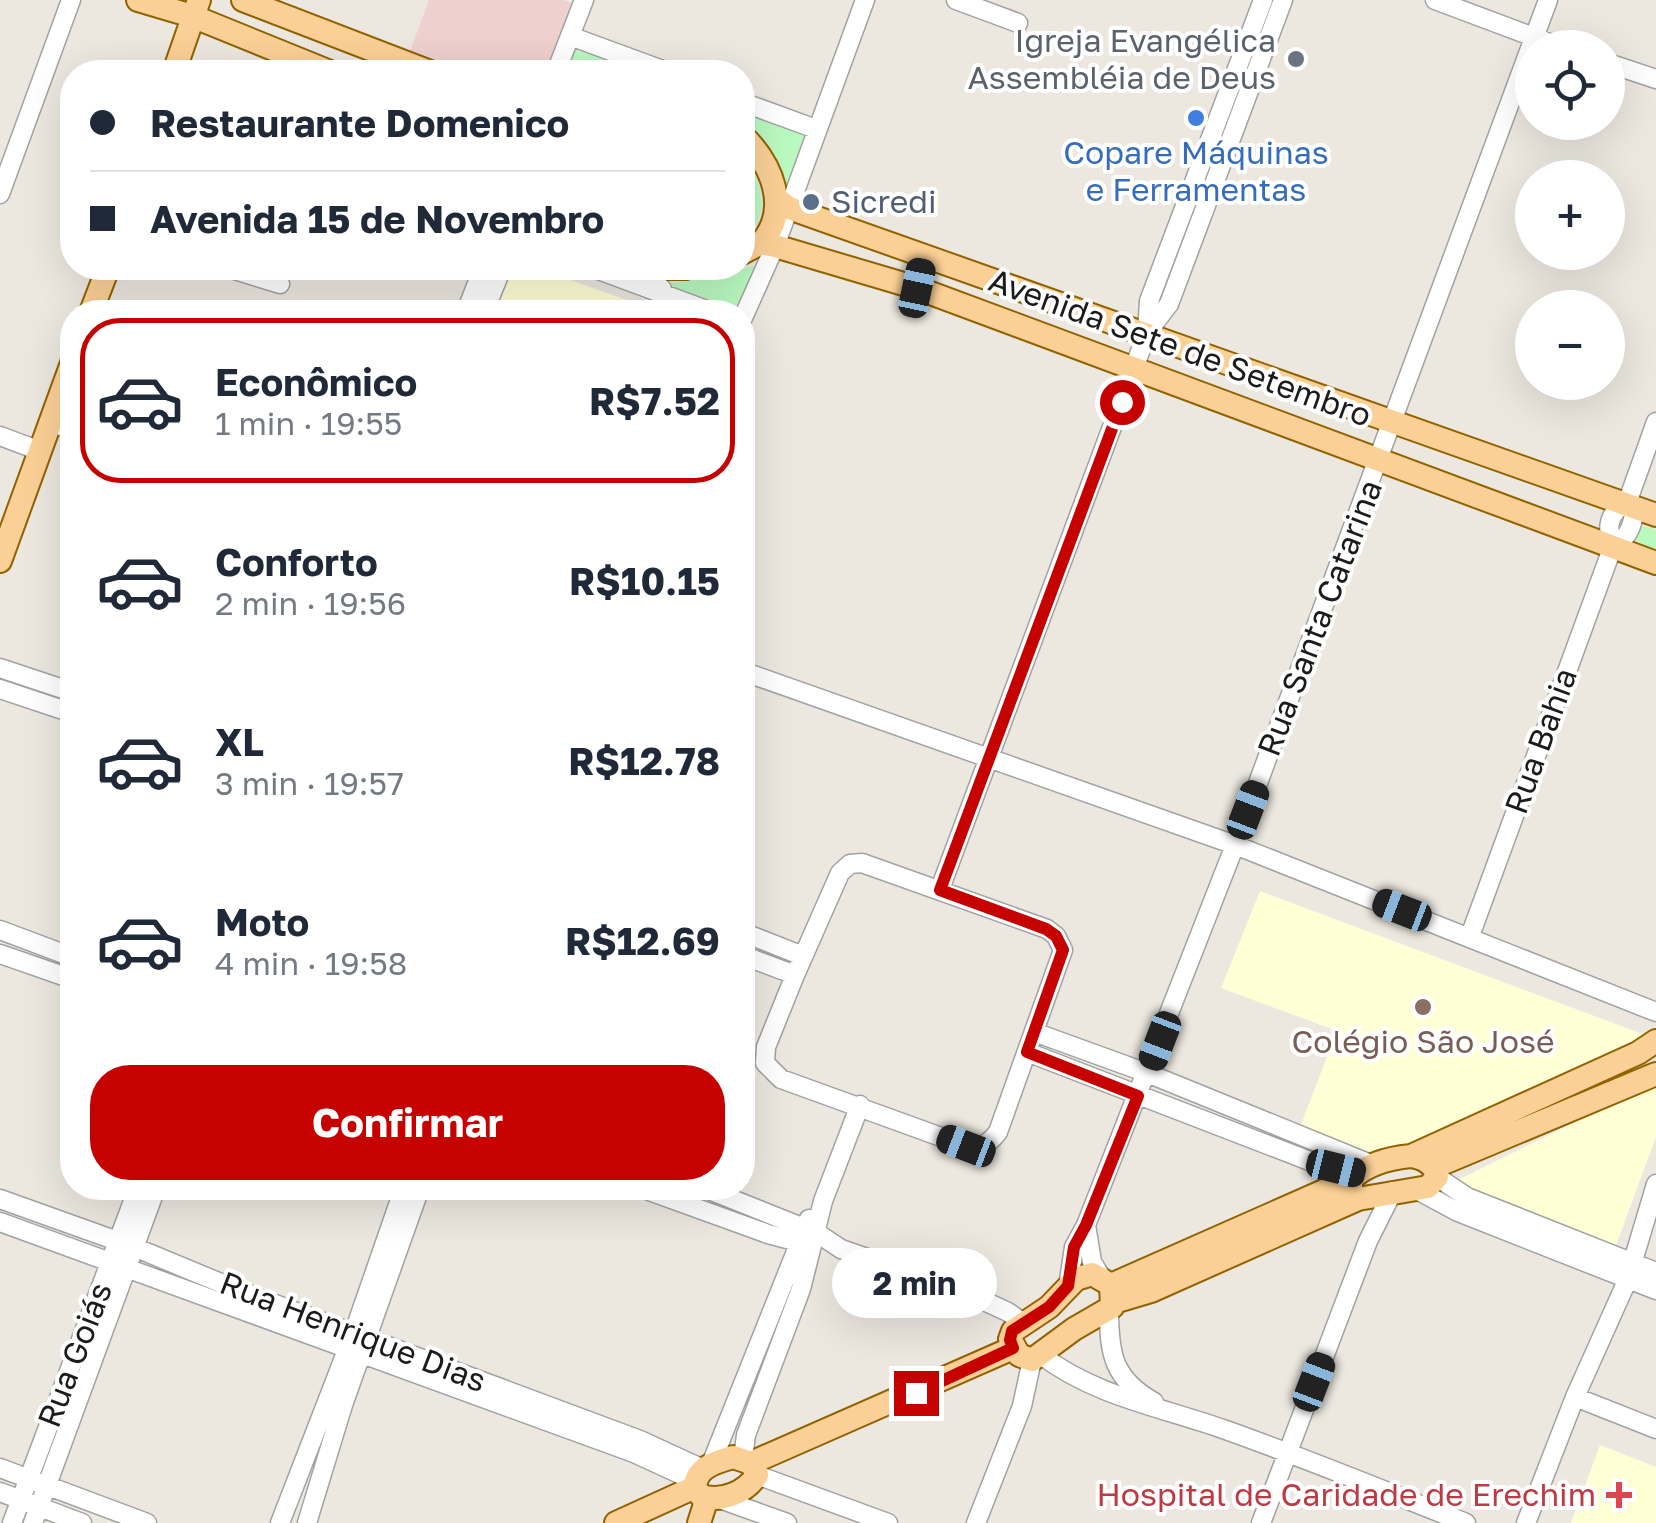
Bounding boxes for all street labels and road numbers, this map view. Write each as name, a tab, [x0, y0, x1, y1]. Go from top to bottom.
street label: Avenida Sete de Setembro	[984, 260, 1377, 434]
street label: Rua Santa Catarina	[1249, 474, 1389, 761]
street label: Rua Bahia	[1496, 663, 1584, 819]
street label: Rua Henrique Dias	[215, 1263, 492, 1399]
street label: Rua Goiás	[29, 1277, 119, 1432]

